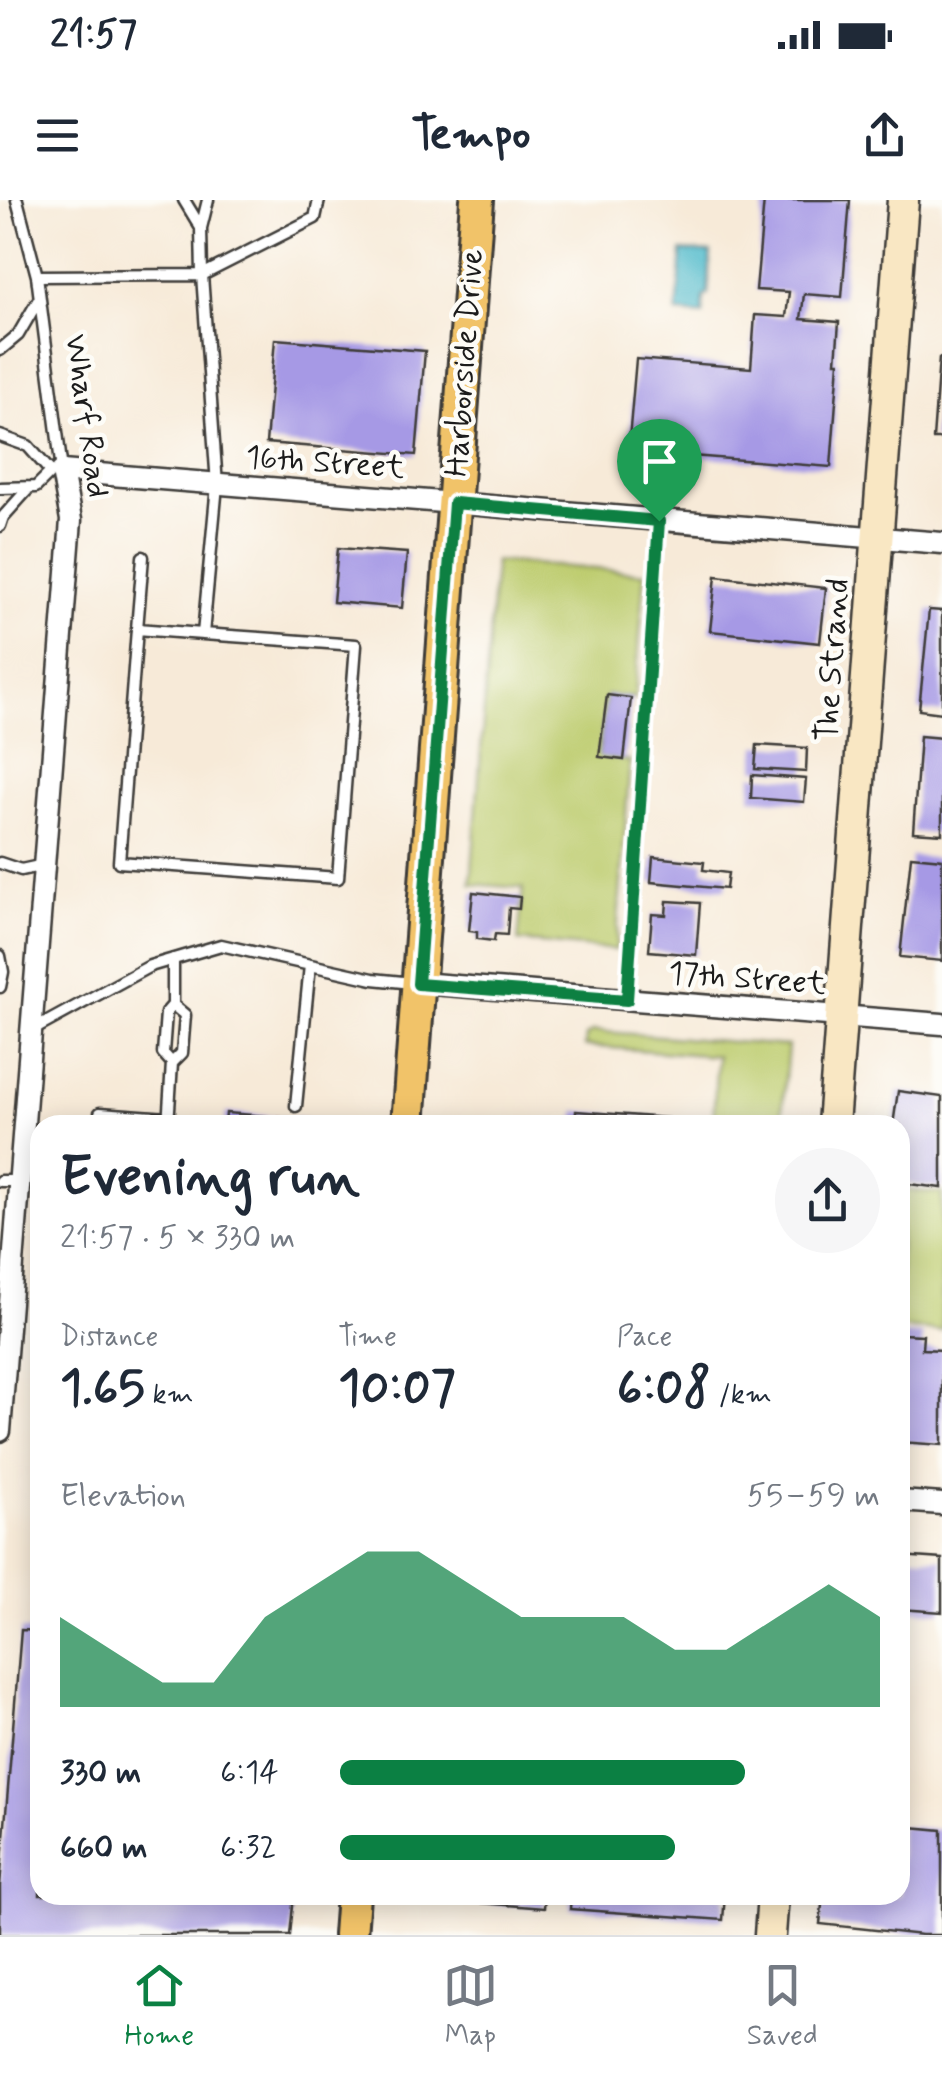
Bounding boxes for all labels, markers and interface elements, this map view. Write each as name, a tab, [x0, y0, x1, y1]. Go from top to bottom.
text: 21:57	[50, 11, 137, 60]
text: Tempo	[411, 106, 531, 165]
icon: menu	[30, 108, 85, 163]
icon: share	[857, 108, 912, 163]
street label: Harborside Drive	[436, 248, 494, 478]
street label: Wharf Road	[54, 332, 118, 500]
pin	[617, 419, 702, 522]
icon: arrive	[632, 434, 687, 489]
street label: 16th Street	[244, 436, 406, 490]
street label: The Strand	[806, 577, 860, 743]
street label: 17th Street	[667, 953, 827, 1005]
text: Evening run	[60, 1143, 360, 1215]
button: share	[775, 1148, 880, 1253]
text: 21:57 · 5 × 330 m	[60, 1217, 295, 1259]
text: Distance	[60, 1319, 158, 1356]
text: Time	[338, 1319, 397, 1356]
text: Pace	[617, 1319, 672, 1356]
text: 1.65	[60, 1356, 145, 1422]
text: 10:07	[338, 1356, 456, 1422]
text: 6:08	[617, 1356, 711, 1422]
text: km	[145, 1377, 193, 1414]
text: /km	[711, 1377, 772, 1414]
text: Elevation	[60, 1475, 186, 1517]
text: 55–59 m	[747, 1475, 880, 1517]
text: 330 m	[60, 1752, 141, 1794]
text: 6:14	[220, 1752, 279, 1794]
text: 660 m	[60, 1827, 147, 1869]
text: 6:32	[220, 1827, 276, 1869]
tab: Home	[124, 1958, 194, 2055]
tab: Map	[443, 1958, 498, 2055]
tab: Saved	[747, 1958, 818, 2055]

